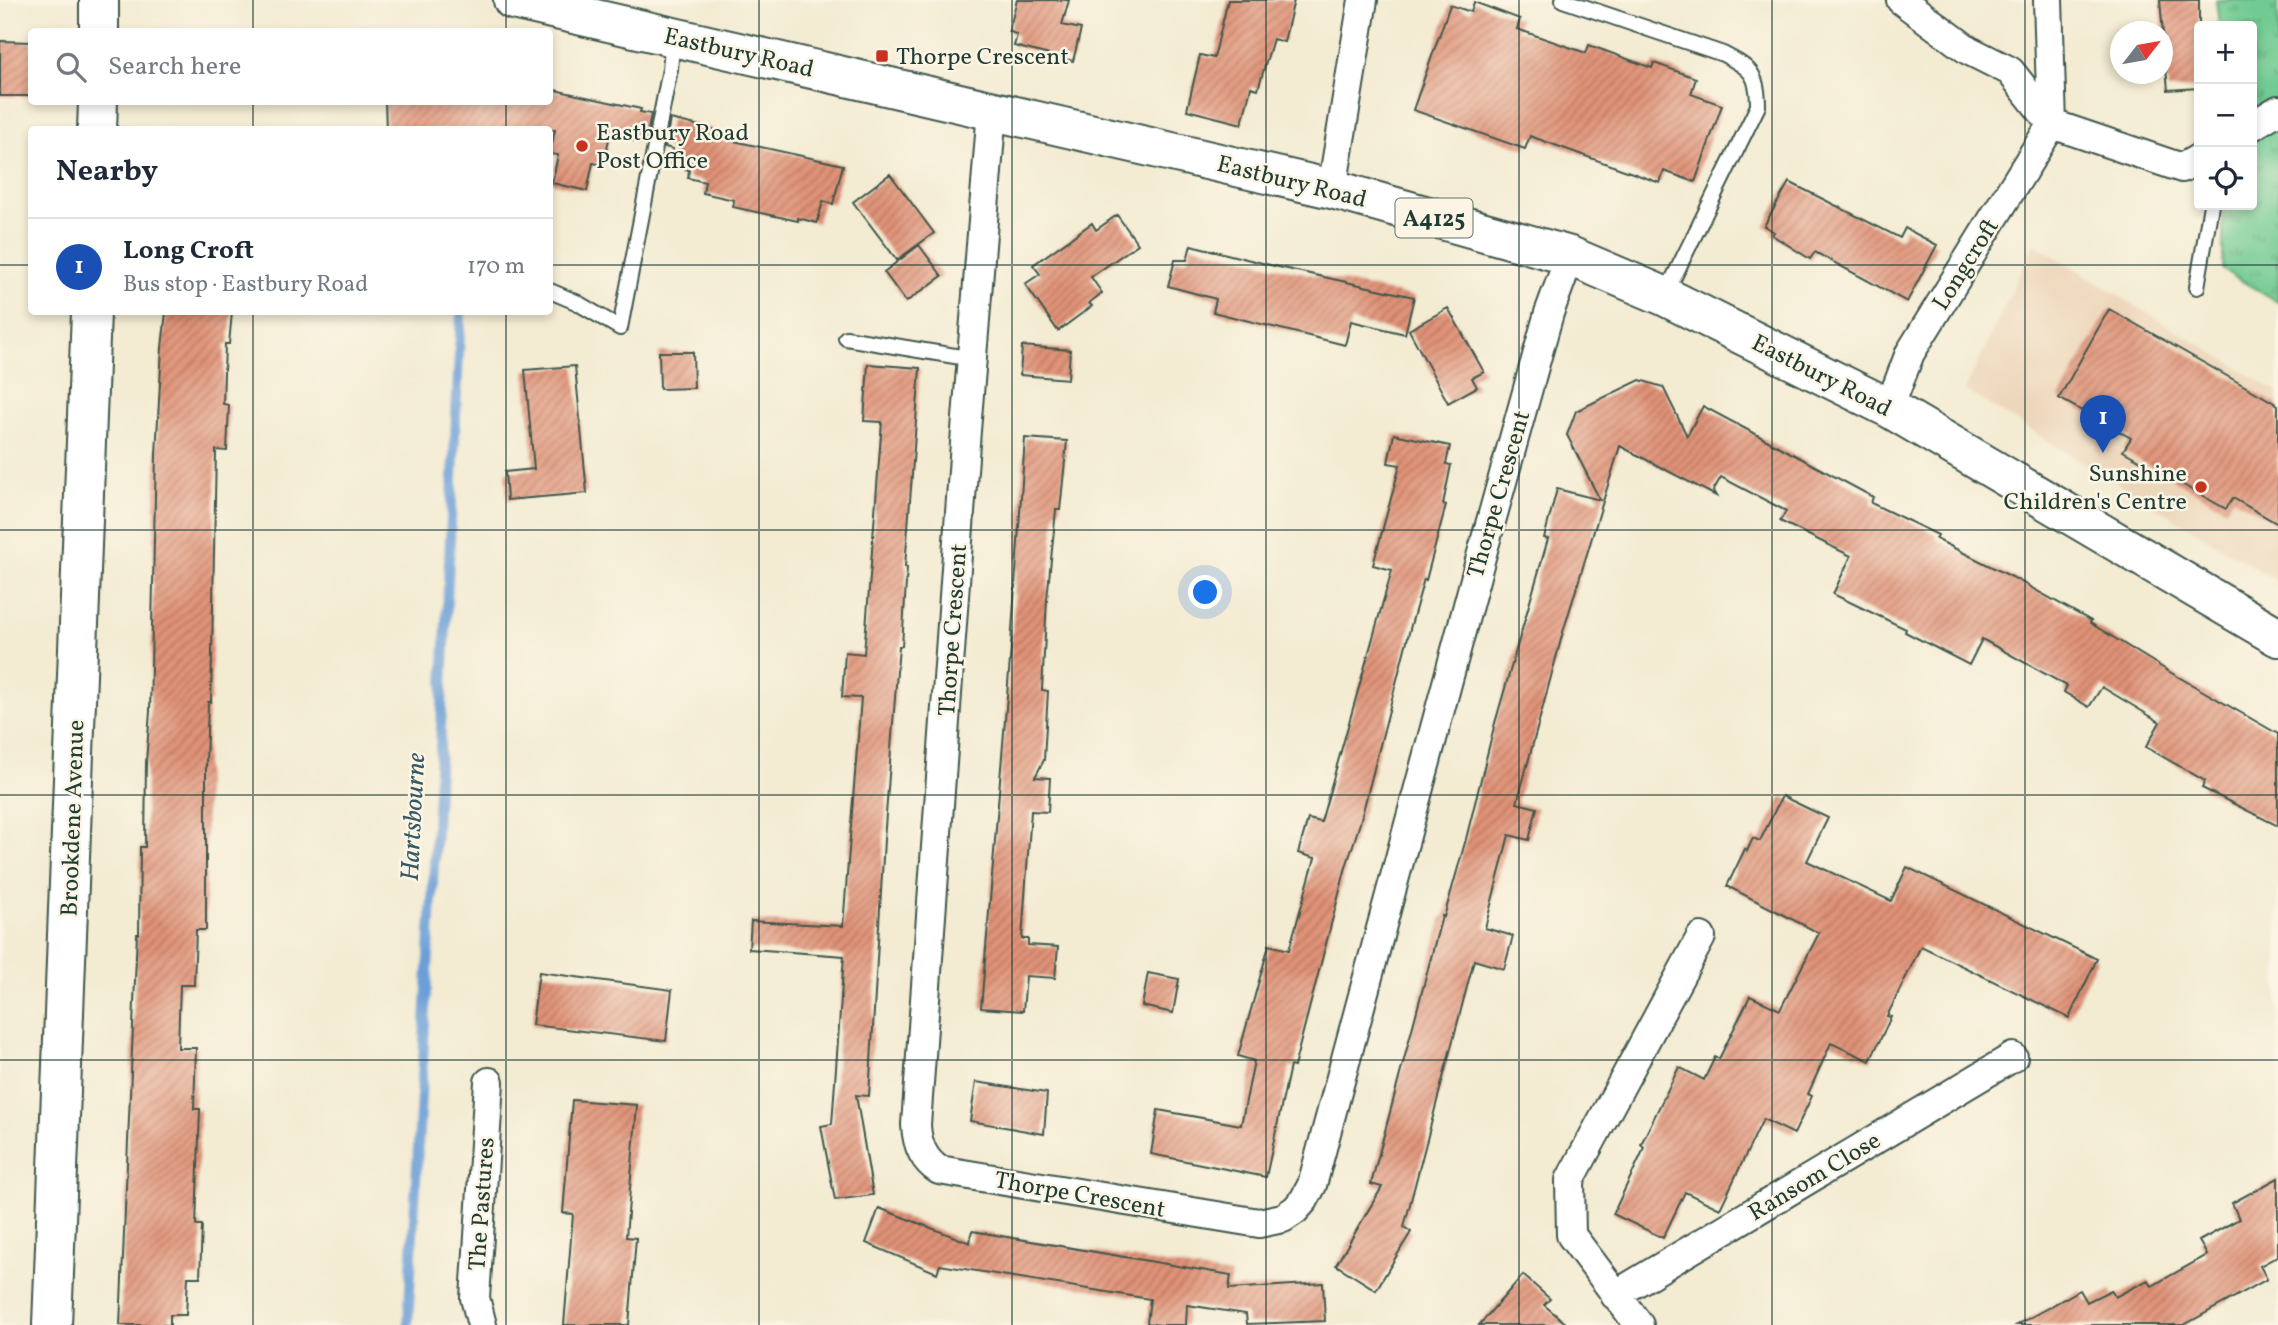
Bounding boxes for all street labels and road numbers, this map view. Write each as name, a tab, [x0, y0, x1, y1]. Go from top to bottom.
street label: Eastbury Road	[660, 20, 817, 88]
street label: Eastbury Road	[1213, 148, 1370, 218]
road number: A4125	[1396, 198, 1472, 238]
street label: Longcroft	[1925, 212, 2008, 318]
street label: Eastbury Road	[1745, 327, 1897, 427]
street label: Thorpe Crescent	[1460, 407, 1540, 582]
street label: Thorpe Crescent	[931, 543, 977, 718]
street label: Brookdene Avenue	[54, 719, 94, 917]
street label: Ransom Close	[1742, 1125, 1888, 1231]
street label: The Pastures	[461, 1136, 505, 1272]
street label: Thorpe Crescent	[992, 1164, 1168, 1228]

